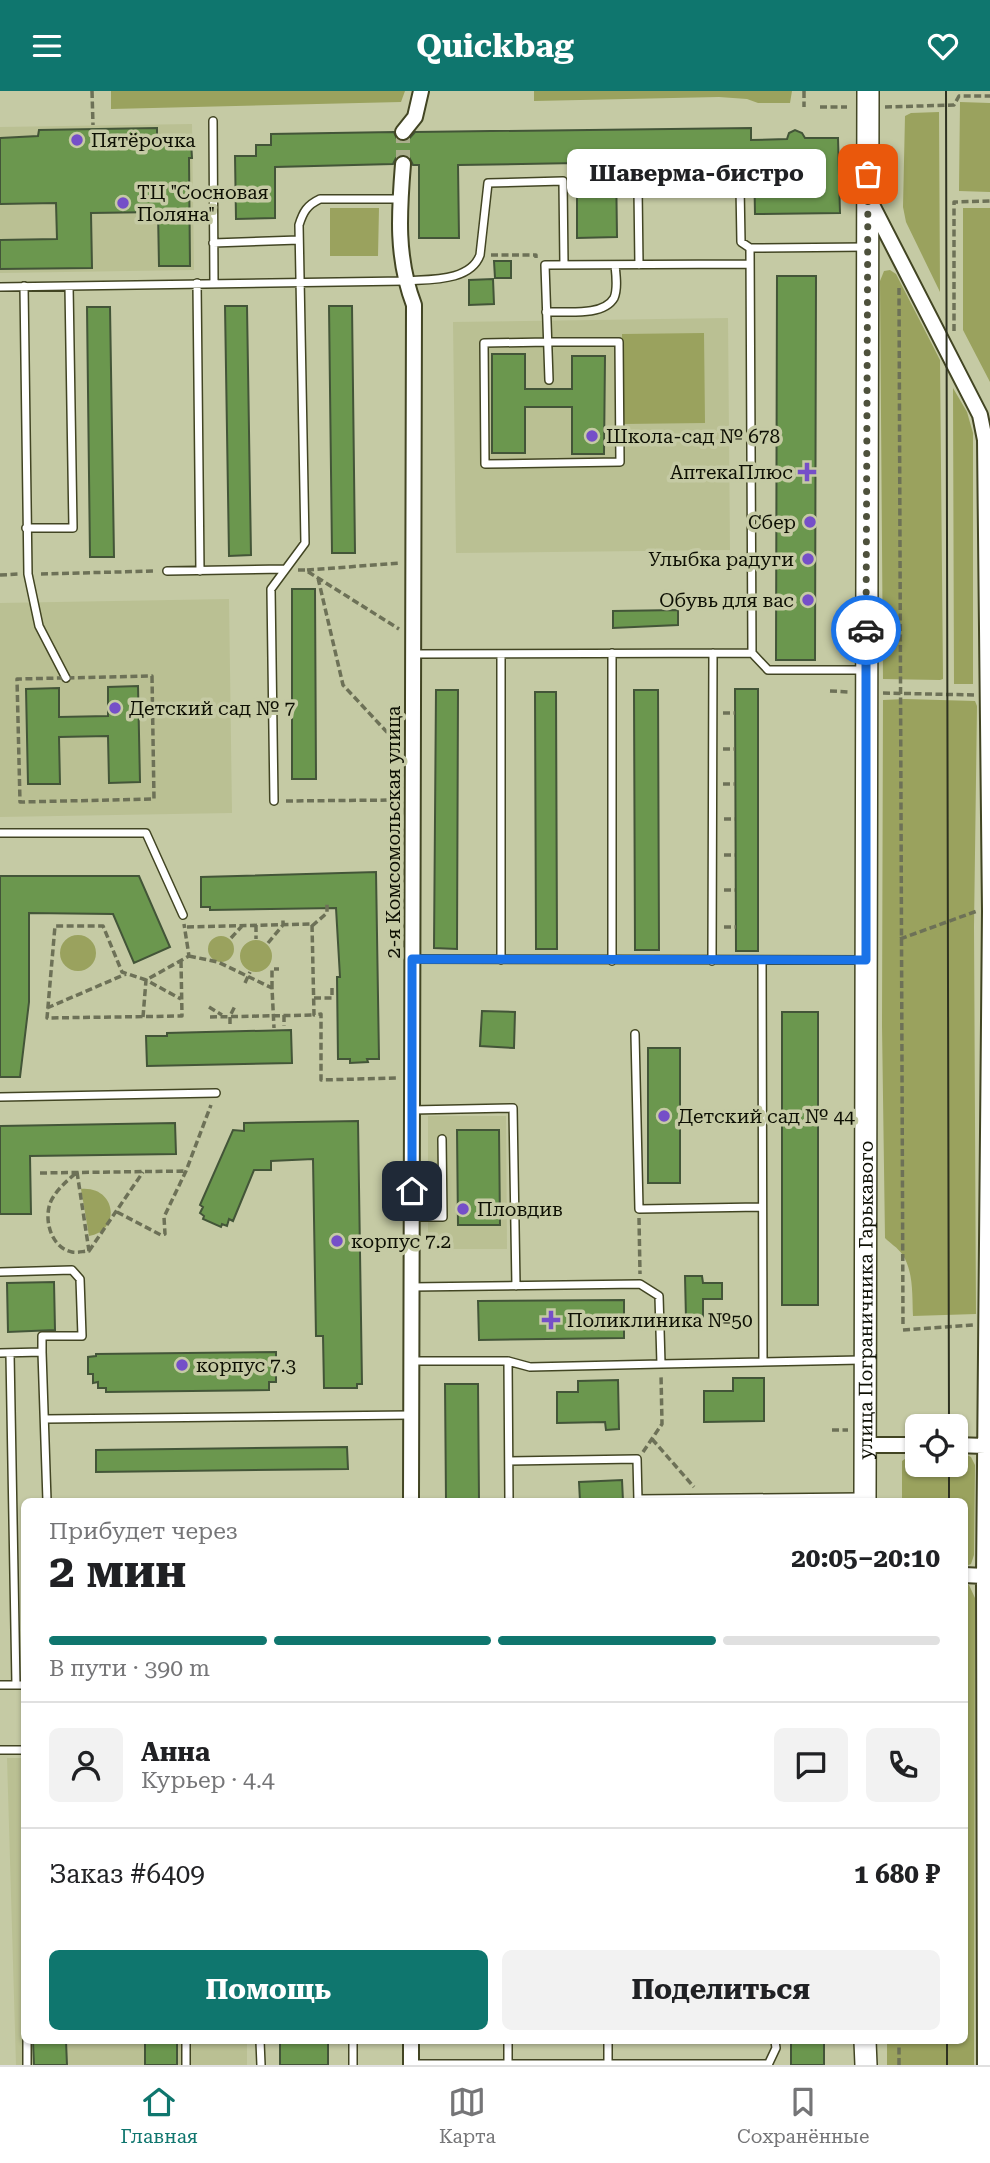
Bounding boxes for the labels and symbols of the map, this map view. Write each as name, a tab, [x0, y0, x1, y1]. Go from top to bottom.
place label: Пятёрочка	[91, 129, 196, 152]
marker: Пятёрочка	[69, 132, 85, 148]
pin	[838, 144, 898, 204]
callout: Шаверма-бистро	[567, 149, 826, 199]
place label: ТЦ "Сосновая Поляна"	[137, 181, 269, 226]
marker: ТЦ "Сосновая Поляна"	[115, 195, 131, 211]
place label: Школа-сад № 678	[606, 425, 780, 448]
marker: Школа-сад № 678	[584, 428, 600, 444]
place label: АптекаПлюс	[670, 461, 793, 484]
marker: АптекаПлюс	[799, 464, 815, 480]
place label: Сбер	[748, 511, 796, 534]
marker: Сбер	[802, 514, 818, 530]
place label: Улыбка радуги	[648, 548, 794, 571]
marker: Улыбка радуги	[800, 551, 816, 567]
place label: Обувь для вас	[659, 589, 794, 612]
marker: Обувь для вас	[800, 592, 816, 608]
courier	[831, 595, 901, 665]
place label: Детский сад № 7	[129, 697, 296, 720]
marker: Детский сад № 7	[107, 700, 123, 716]
street label: 2-я Комсомольская улица	[382, 705, 405, 958]
place label: Детский сад № 44	[678, 1105, 855, 1128]
marker: Детский сад № 44	[656, 1108, 672, 1124]
street label: улица Пограничника Гарькавого	[854, 1141, 877, 1459]
pin	[382, 1161, 442, 1221]
place label: Пловдив	[477, 1198, 563, 1221]
marker: Пловдив	[455, 1201, 471, 1217]
place label: корпус 7.2	[351, 1230, 451, 1253]
marker: корпус 7.2	[329, 1233, 345, 1249]
place label: Поликлиника №50	[567, 1309, 753, 1332]
marker: Поликлиника №50	[541, 1310, 561, 1330]
place label: корпус 7.3	[196, 1354, 296, 1377]
marker: корпус 7.3	[174, 1357, 190, 1373]

